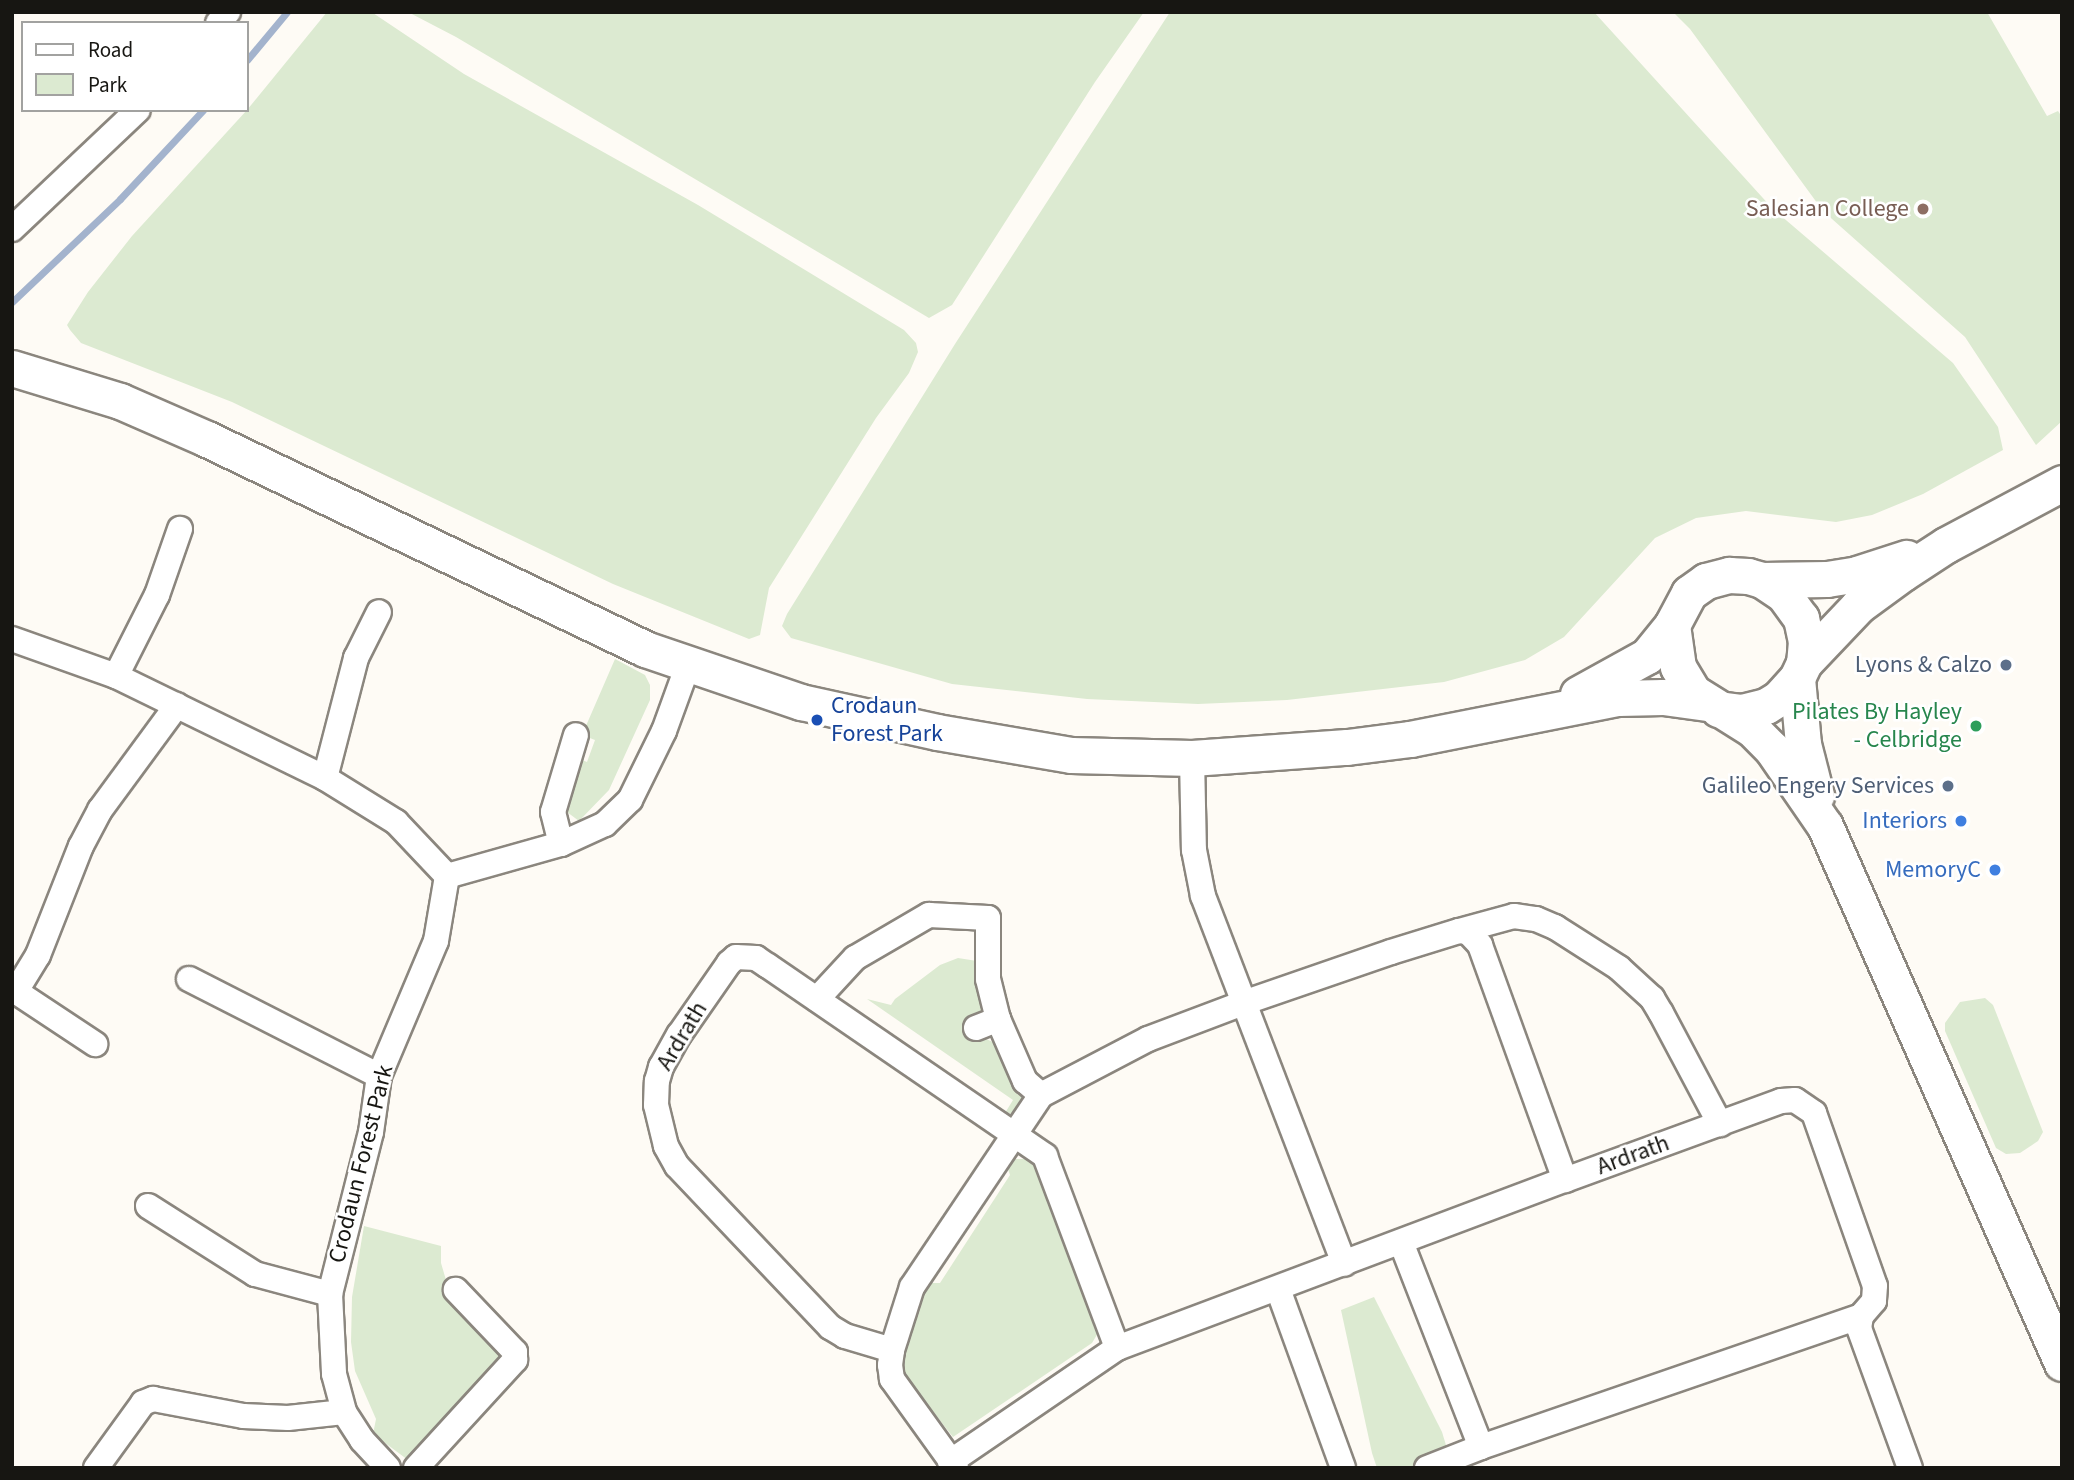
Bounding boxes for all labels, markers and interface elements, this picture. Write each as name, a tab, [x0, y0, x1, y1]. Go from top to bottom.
legend	[21, 21, 248, 112]
text: Road	[88, 35, 133, 65]
text: Park	[88, 70, 127, 100]
place label: Salesian College	[1746, 195, 1909, 223]
marker: Salesian College	[1915, 201, 1931, 217]
place label: Lyons & Calzo	[1855, 651, 1992, 679]
marker: Lyons & Calzo	[1998, 657, 2014, 673]
place label: Crodaun Forest Park	[831, 692, 943, 748]
place label: Pilates By Hayley - Celbridge	[1792, 698, 1962, 754]
marker: Crodaun Forest Park	[809, 712, 825, 728]
marker: Pilates By Hayley - Celbridge	[1968, 718, 1984, 734]
place label: Galileo Engery Services	[1702, 772, 1934, 800]
marker: Galileo Engery Services	[1940, 778, 1956, 794]
place label: Interiors	[1862, 807, 1947, 835]
marker: Interiors	[1953, 813, 1969, 829]
place label: MemoryC	[1885, 856, 1981, 884]
marker: MemoryC	[1987, 862, 2003, 878]
street label: Ardrath	[650, 996, 714, 1076]
street label: Crodaun Forest Park	[322, 1062, 400, 1266]
street label: Ardrath	[1593, 1129, 1673, 1181]

